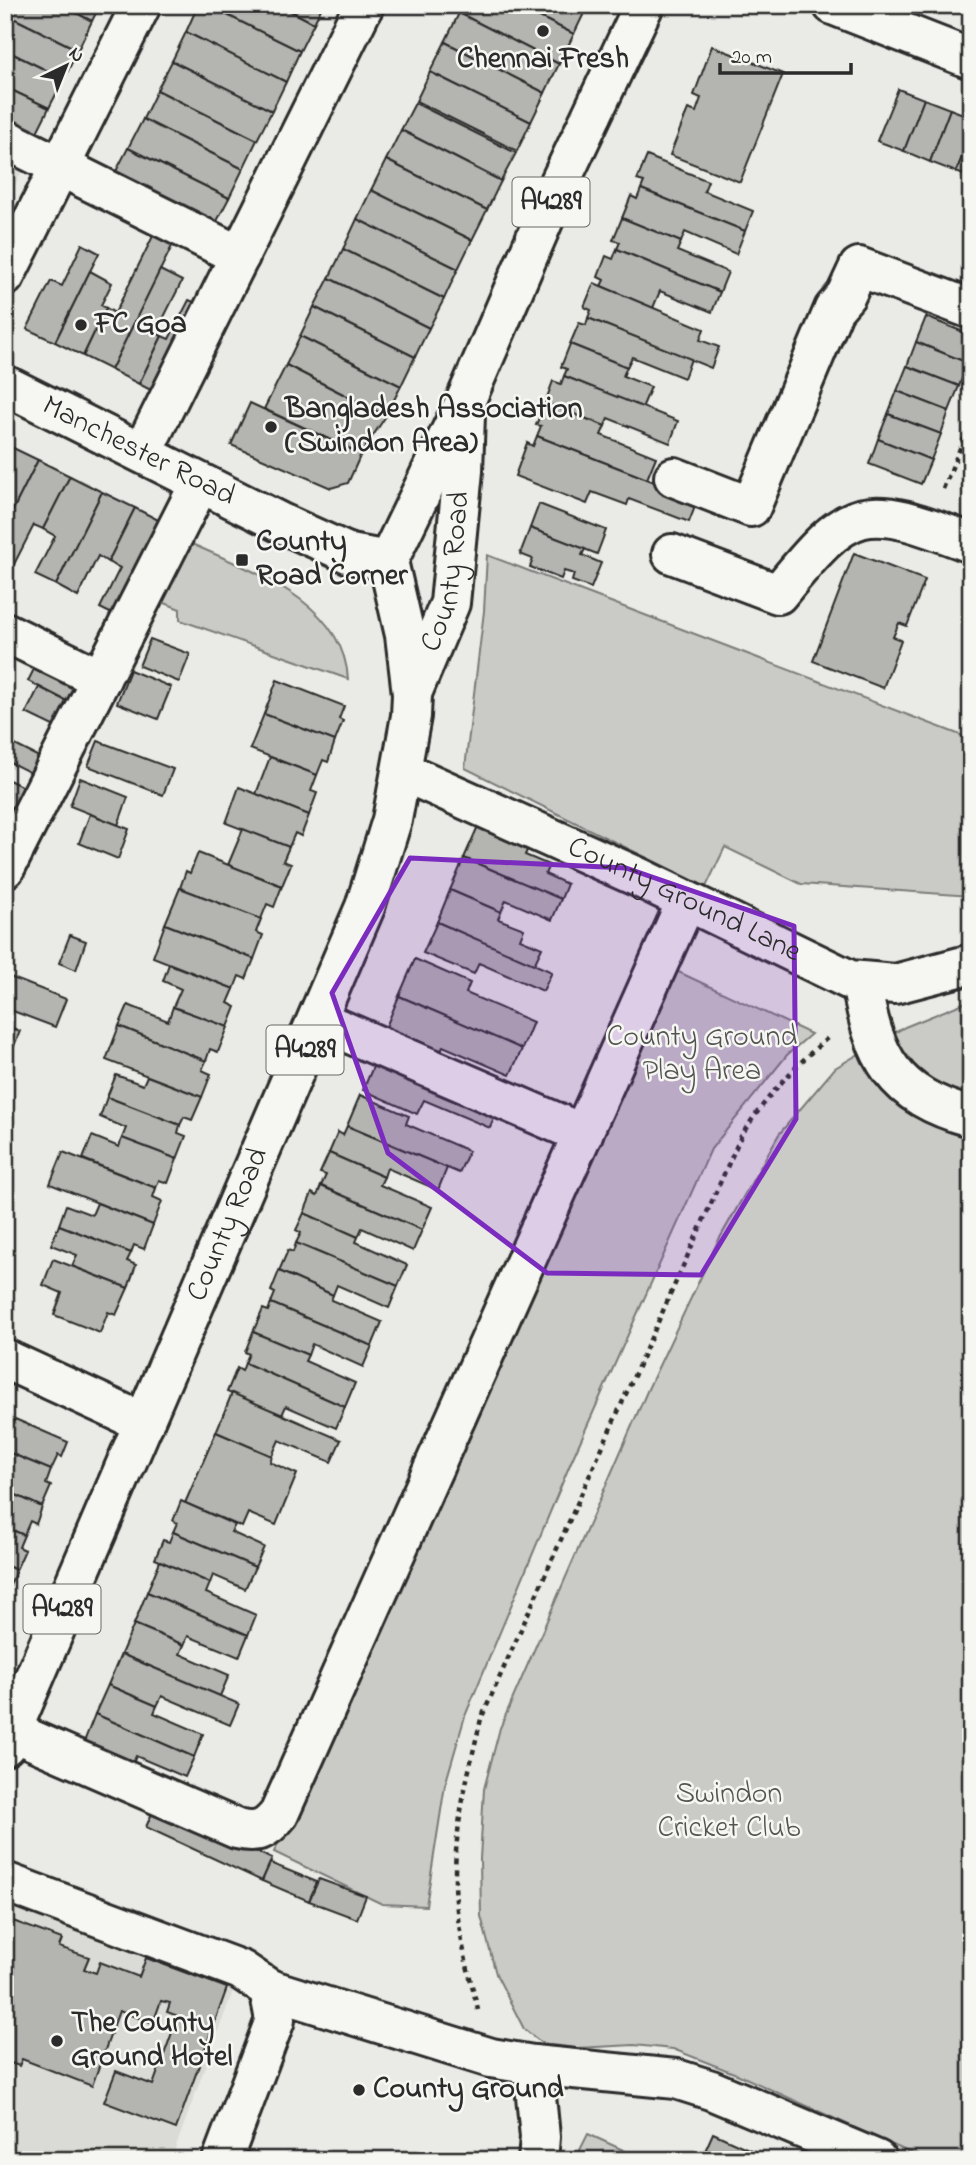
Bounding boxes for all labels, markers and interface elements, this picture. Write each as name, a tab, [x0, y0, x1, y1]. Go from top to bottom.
marker: Chennai Fresh	[535, 23, 551, 39]
north arrow	[32, 32, 102, 102]
scale bar	[720, 32, 852, 76]
place label: Chennai Fresh	[457, 38, 629, 82]
text: N	[62, 41, 90, 70]
text: 20 m	[731, 43, 772, 73]
road number: A4289	[512, 178, 590, 227]
place label: FC Goa	[93, 303, 187, 347]
marker: FC Goa	[73, 317, 89, 333]
street label: Manchester Road	[34, 385, 243, 519]
place label: Bangladesh Association (Swindon Area)	[283, 388, 583, 466]
marker: Bangladesh Association (Swindon Area)	[263, 419, 279, 435]
street label: County Road	[410, 489, 483, 659]
place label: County Road Corner	[256, 521, 408, 599]
marker: County Road Corner	[234, 552, 250, 568]
street label: County Ground Lane	[560, 826, 809, 975]
park label: County Ground Play Area	[607, 1016, 797, 1094]
road number: A4289	[266, 1026, 344, 1074]
street label: County Road	[176, 1141, 281, 1309]
road number: A4289	[24, 1584, 100, 1634]
park label: Swindon Cricket Club	[657, 1773, 801, 1851]
place label: The County Ground Hotel	[71, 2002, 233, 2080]
marker: The County Ground Hotel	[49, 2033, 65, 2049]
place label: County Ground	[373, 2068, 564, 2112]
marker: County Ground	[351, 2082, 367, 2098]

